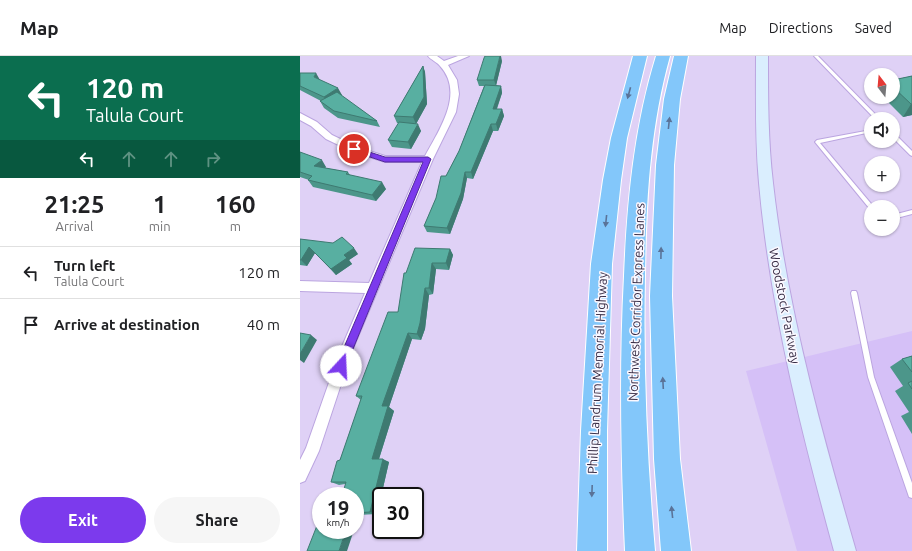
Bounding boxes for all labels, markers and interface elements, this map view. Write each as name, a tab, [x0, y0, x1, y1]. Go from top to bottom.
text: Map	[20, 17, 59, 39]
text: Map	[719, 20, 747, 36]
text: Directions	[769, 20, 833, 36]
text: Saved	[855, 20, 892, 36]
north arrow	[864, 68, 900, 104]
map controls	[864, 68, 900, 236]
icon: left	[20, 72, 72, 124]
text: 120 m	[86, 72, 164, 103]
one-way arrow	[625, 87, 631, 100]
text: Talula Court	[86, 105, 183, 125]
button: sound	[864, 112, 900, 148]
one-way arrow	[666, 117, 673, 129]
pin	[337, 132, 371, 166]
icon: arrive	[343, 138, 365, 160]
icon: left	[76, 148, 98, 170]
icon: ahead	[118, 148, 140, 170]
icon: ahead	[160, 148, 182, 170]
icon: right	[202, 148, 224, 170]
button: +	[864, 156, 900, 192]
text: 21:25	[44, 191, 104, 218]
text: 1	[153, 191, 166, 218]
text: 160	[215, 191, 256, 218]
button: −	[864, 200, 900, 236]
street label: Northwest Corridor Express Lanes	[626, 202, 646, 401]
one-way arrow	[603, 215, 609, 227]
text: Arrival	[55, 219, 93, 233]
text: min	[149, 219, 171, 233]
text: m	[230, 219, 241, 233]
one-way arrow	[658, 247, 665, 259]
street label: Woodstock Parkway	[767, 247, 803, 365]
text: Turn left	[54, 257, 115, 274]
icon: left	[20, 262, 42, 284]
text: 120 m	[238, 264, 280, 281]
street label: Phillip Landrum Memorial Highway	[585, 272, 609, 474]
text: Talula Court	[54, 274, 124, 288]
icon: arrive	[20, 314, 42, 336]
text: Arrive at destination	[54, 316, 200, 333]
text: 40 m	[247, 316, 280, 333]
position arrow	[320, 345, 362, 387]
one-way arrow	[660, 377, 667, 389]
one-way arrow	[588, 485, 595, 497]
speed limit sign: 30	[372, 487, 424, 539]
text: 19	[327, 496, 349, 519]
button: Exit	[20, 497, 146, 543]
button: Share	[154, 497, 280, 543]
one-way arrow	[669, 506, 676, 518]
text: km/h	[326, 517, 350, 528]

